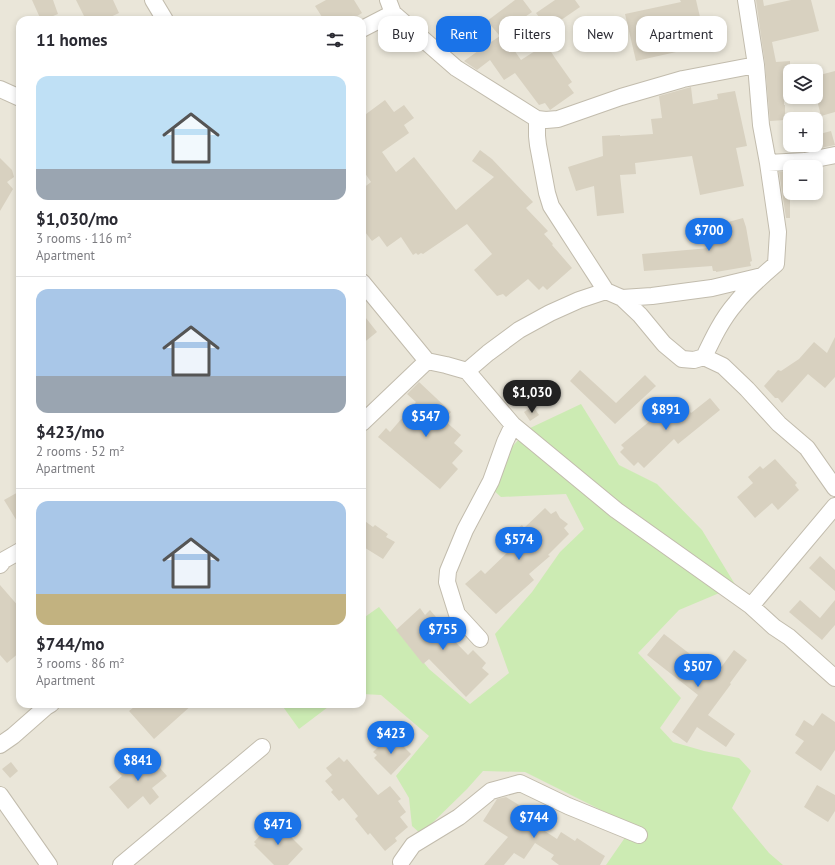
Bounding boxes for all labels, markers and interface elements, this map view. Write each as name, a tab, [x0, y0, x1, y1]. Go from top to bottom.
chip: Buy	[378, 16, 428, 52]
chip: Rent	[436, 16, 491, 52]
chip: Filters	[499, 16, 565, 52]
chip: New	[573, 16, 628, 52]
chip: Apartment	[636, 16, 727, 52]
text: 11 homes	[36, 29, 107, 51]
icon: filters	[324, 29, 346, 51]
map controls	[783, 64, 823, 200]
button: layers	[783, 64, 823, 104]
icon: home	[155, 102, 227, 174]
button: +	[783, 112, 823, 152]
button: −	[783, 160, 823, 200]
text: $1,030/mo	[36, 208, 118, 230]
pin: $700	[685, 218, 733, 252]
text: $700	[694, 222, 724, 239]
text: 3 rooms · 116 m²	[36, 230, 132, 247]
text: Apartment	[36, 247, 95, 264]
icon: home	[155, 315, 227, 387]
pin: $1,030	[499, 380, 565, 414]
text: $1,030	[512, 384, 552, 401]
pin: $891	[642, 397, 690, 431]
text: $891	[651, 401, 681, 418]
pin: $547	[402, 404, 450, 438]
text: $547	[411, 408, 441, 425]
text: $423/mo	[36, 421, 104, 443]
text: 2 rooms · 52 m²	[36, 443, 125, 460]
text: Apartment	[36, 460, 95, 477]
icon: home	[155, 527, 227, 599]
pin: $574	[495, 527, 543, 561]
text: $574	[504, 531, 534, 548]
pin: $755	[419, 617, 467, 651]
text: $755	[428, 621, 458, 638]
text: $744/mo	[36, 633, 104, 655]
pin: $507	[674, 654, 722, 688]
text: 3 rooms · 86 m²	[36, 655, 125, 672]
text: $507	[683, 658, 713, 675]
text: Apartment	[36, 672, 95, 689]
pin: $423	[367, 721, 415, 755]
text: $423	[376, 725, 406, 742]
pin: $841	[114, 748, 162, 782]
text: $841	[123, 752, 153, 769]
pin: $744	[510, 805, 558, 839]
text: $744	[519, 809, 549, 826]
pin: $471	[254, 812, 302, 846]
text: $471	[263, 816, 293, 833]

